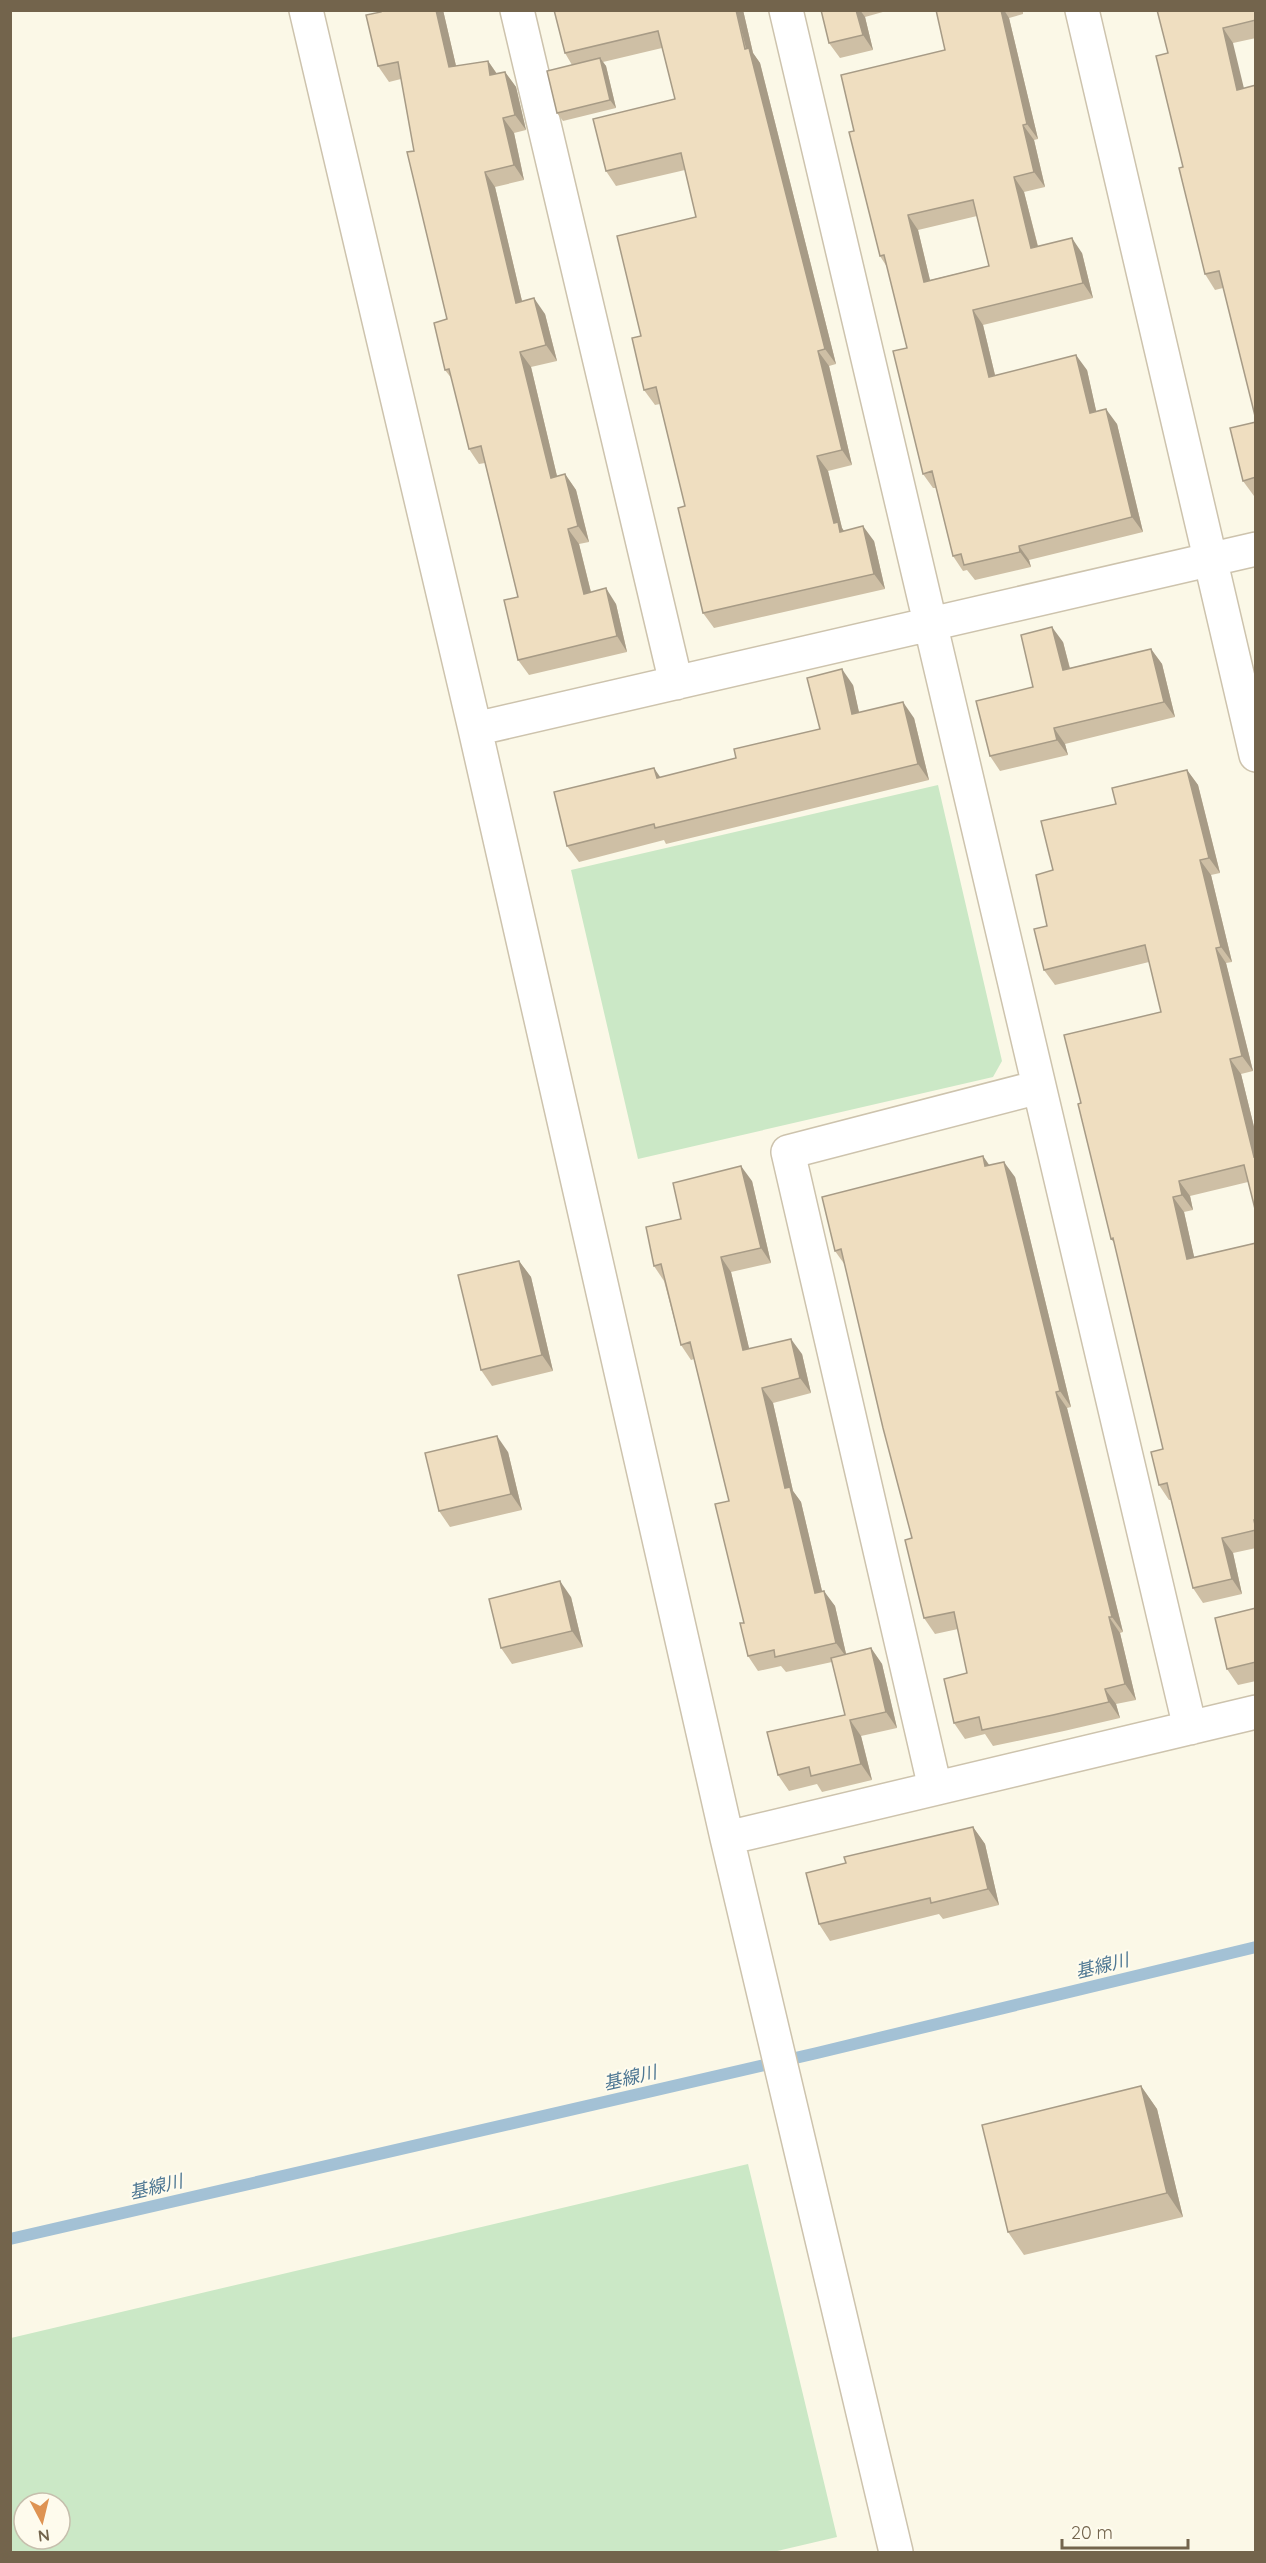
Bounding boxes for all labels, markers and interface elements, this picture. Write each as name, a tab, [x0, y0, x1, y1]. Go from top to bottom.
water label: 基線川	[1073, 1947, 1133, 1983]
water label: 基線川	[601, 2060, 661, 2095]
water label: 基線川	[127, 2169, 187, 2204]
north arrow	[12, 2491, 72, 2551]
scale bar	[1062, 2512, 1188, 2550]
text: 20 m	[1071, 2521, 1113, 2544]
text: N	[37, 2525, 51, 2547]

